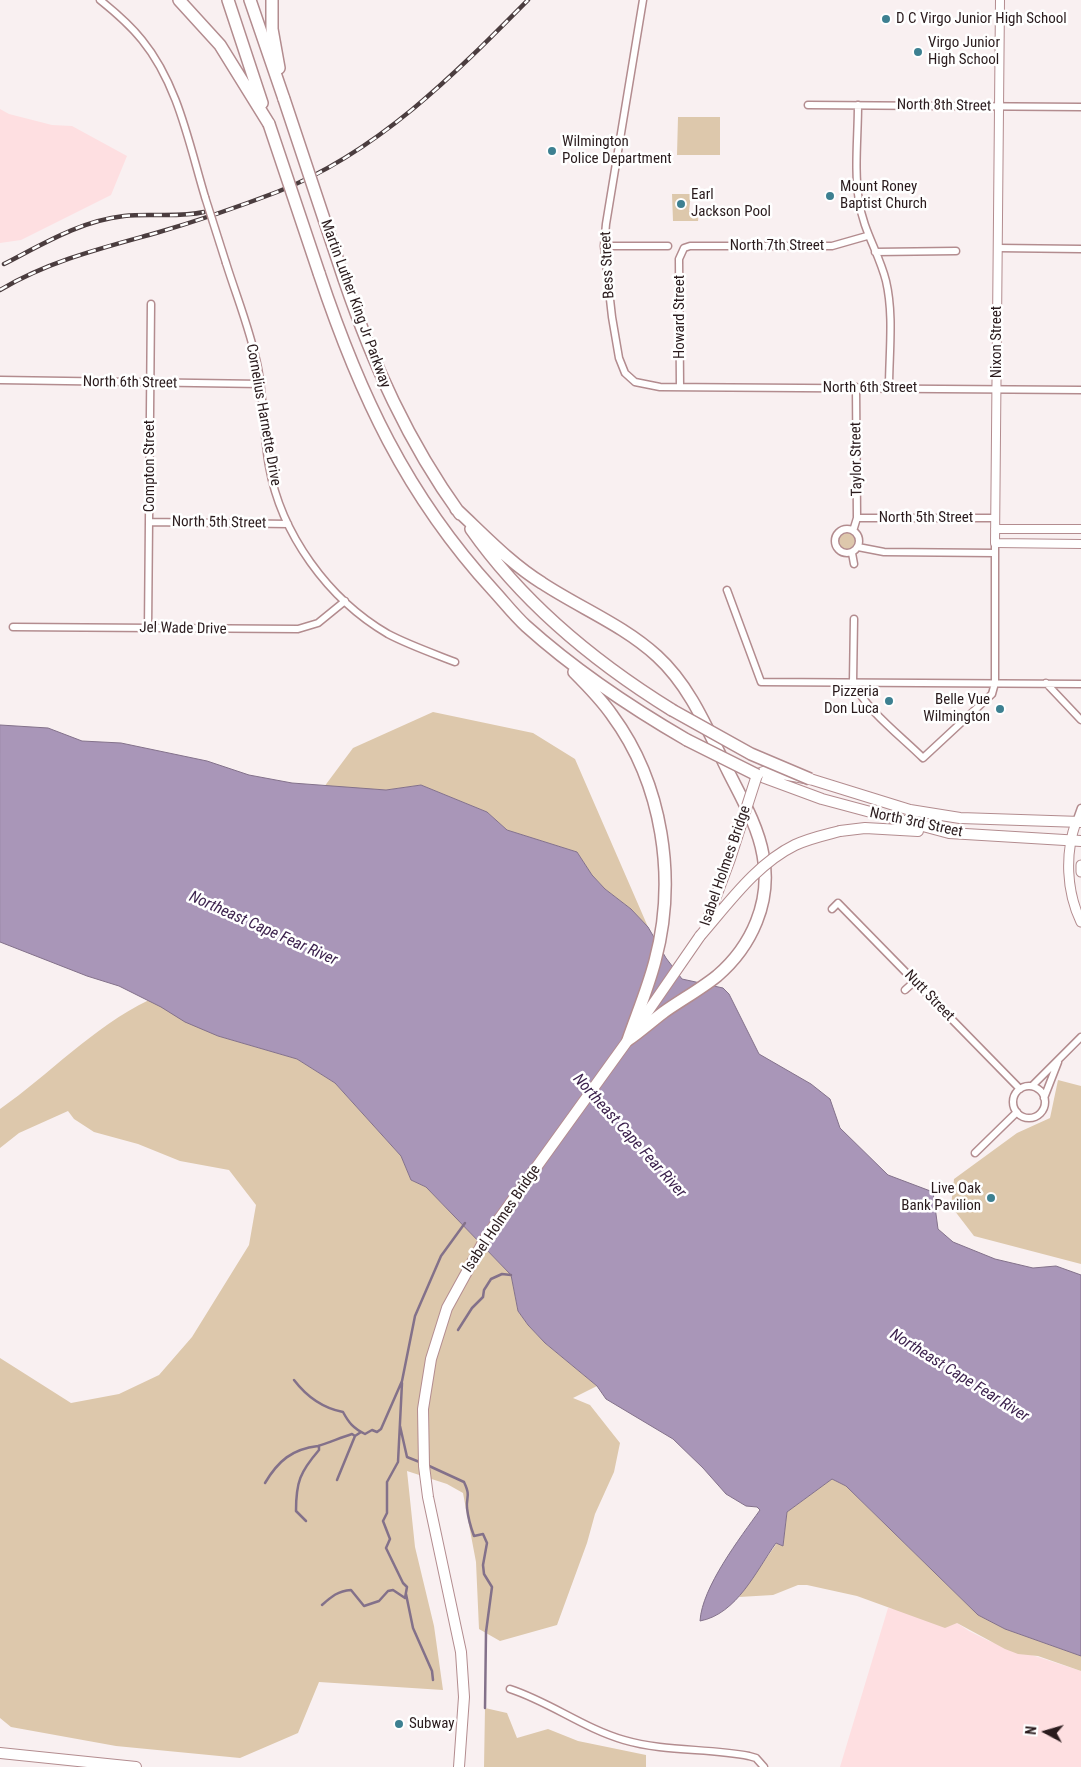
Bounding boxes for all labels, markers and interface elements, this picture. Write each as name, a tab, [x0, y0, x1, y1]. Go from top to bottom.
place label: D C Virgo Junior High School	[896, 10, 1067, 28]
marker: D C Virgo Junior High School	[880, 13, 892, 25]
place label: Virgo Junior High School	[928, 34, 1000, 69]
marker: Virgo Junior High School	[912, 46, 924, 58]
street label: North 8th Street	[897, 96, 991, 116]
place label: Wilmington Police Department	[562, 133, 672, 168]
marker: Wilmington Police Department	[546, 145, 558, 157]
place label: Mount Roney Baptist Church	[840, 178, 927, 213]
place label: Earl Jackson Pool	[691, 186, 771, 221]
marker: Mount Roney Baptist Church	[824, 190, 836, 202]
marker: Earl Jackson Pool	[675, 198, 687, 210]
street label: Martin Luther King Jr Parkway	[316, 217, 394, 391]
street label: Bess Street	[597, 231, 619, 299]
street label: North 7th Street	[730, 237, 824, 255]
street label: Howard Street	[671, 275, 689, 359]
street label: Nixon Street	[988, 306, 1006, 378]
street label: Cornelius Harnette Drive	[242, 343, 284, 487]
street label: North 6th Street	[83, 373, 177, 393]
street label: North 6th Street	[823, 379, 917, 397]
street label: Compton Street	[141, 420, 159, 512]
street label: Taylor Street	[847, 422, 867, 496]
street label: North 5th Street	[879, 509, 973, 527]
street label: North 5th Street	[172, 513, 266, 533]
street label: Jel Wade Drive	[139, 619, 227, 639]
place label: Pizzeria Don Luca	[824, 683, 879, 718]
place label: Belle Vue Wilmington	[923, 691, 990, 726]
marker: Pizzeria Don Luca	[883, 695, 895, 707]
marker: Belle Vue Wilmington	[994, 703, 1006, 715]
street label: Isabel Holmes Bridge	[697, 803, 755, 929]
street label: North 3rd Street	[868, 804, 964, 842]
water label: Northeast Cape Fear River	[186, 888, 340, 970]
street label: Nutt Street	[900, 967, 958, 1025]
water label: Northeast Cape Fear River	[568, 1070, 690, 1202]
street label: Isabel Holmes Bridge	[459, 1162, 545, 1276]
place label: Live Oak Bank Pavilion	[901, 1180, 981, 1215]
marker: Live Oak Bank Pavilion	[985, 1192, 997, 1204]
water label: Northeast Cape Fear River	[886, 1325, 1032, 1427]
north arrow	[1021, 1707, 1071, 1757]
place label: Subway	[409, 1715, 454, 1733]
marker: Subway	[393, 1718, 405, 1730]
text: N	[1023, 1725, 1039, 1736]

